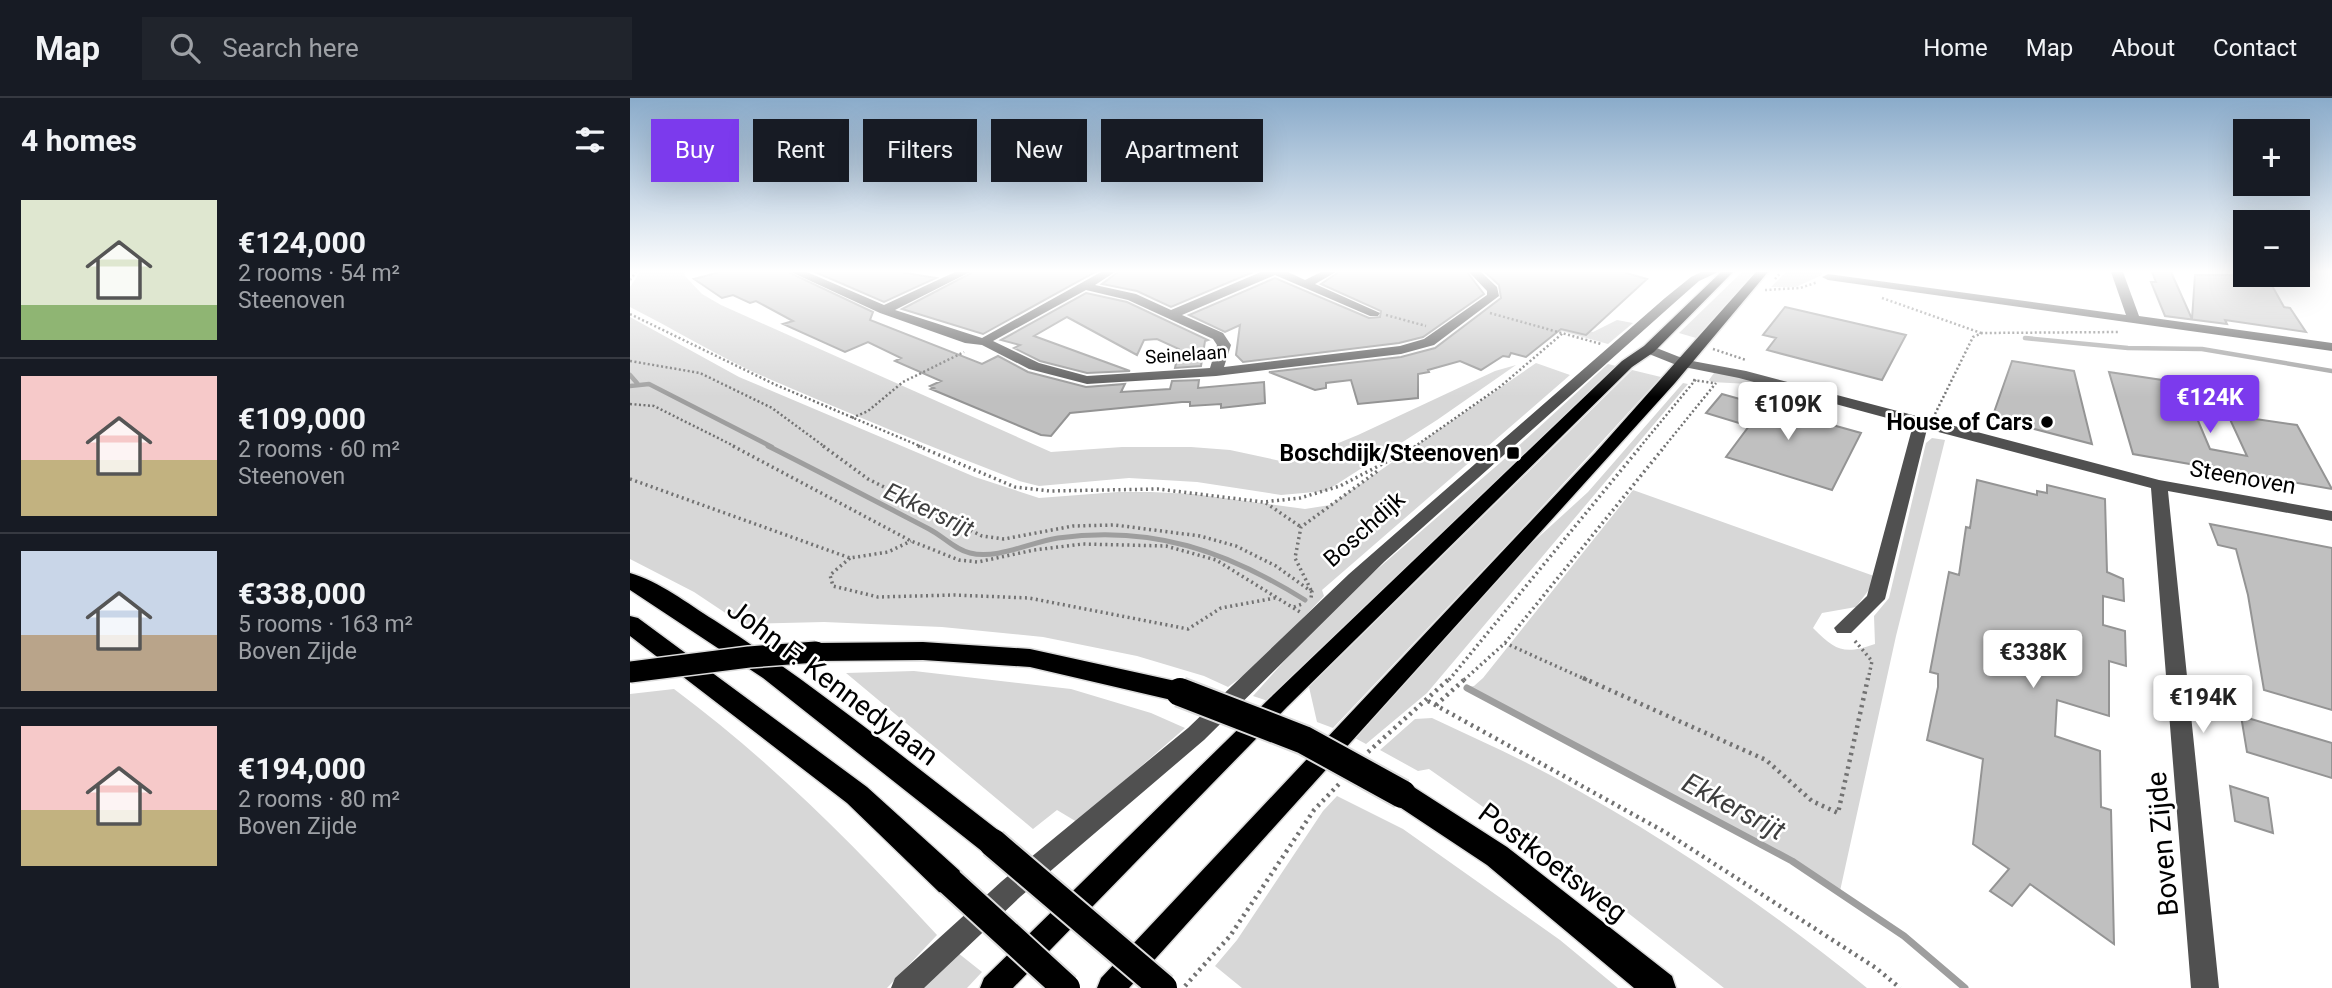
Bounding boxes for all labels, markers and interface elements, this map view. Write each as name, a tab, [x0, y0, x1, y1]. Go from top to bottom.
search box	[142, 17, 632, 80]
text: Map	[35, 29, 100, 68]
icon: search	[166, 29, 204, 67]
text: Search here	[222, 33, 359, 63]
text: Home	[1923, 34, 1988, 62]
text: Map	[2026, 34, 2073, 62]
text: About	[2111, 34, 2175, 62]
text: Contact	[2213, 34, 2297, 62]
chip: Buy	[651, 119, 739, 182]
chip: Rent	[753, 119, 849, 182]
chip: Filters	[863, 119, 977, 182]
chip: New	[991, 119, 1087, 182]
chip: Apartment	[1101, 119, 1263, 182]
map controls	[2233, 119, 2310, 287]
button: +	[2233, 119, 2310, 196]
icon: filters	[571, 121, 609, 159]
text: 4 homes	[21, 123, 137, 158]
button: −	[2233, 210, 2310, 287]
text: €124,000	[238, 225, 366, 260]
icon: home	[77, 228, 161, 312]
text: 2 rooms · 54 m²	[238, 260, 400, 287]
text: Steenoven	[238, 287, 345, 314]
street label: Seinelaan	[1144, 340, 1228, 369]
pin: €124K	[2161, 376, 2259, 435]
pin: €109K	[1739, 382, 1837, 442]
text: €124K	[2176, 384, 2244, 411]
text: €109K	[1754, 391, 1822, 418]
text: €109,000	[238, 401, 366, 436]
icon: home	[77, 404, 161, 488]
place label: House of Cars	[1886, 409, 2033, 436]
marker: House of Cars	[2039, 414, 2055, 430]
text: 2 rooms · 60 m²	[238, 436, 400, 463]
place label: Boschdijk/Steenoven	[1280, 440, 1499, 467]
marker: Boschdijk/Steenoven	[1505, 445, 1521, 461]
street label: Steenoven	[2188, 455, 2298, 500]
text: Steenoven	[238, 463, 345, 490]
water label: Ekkersrijt	[880, 477, 979, 543]
street label: Boschdijk	[1318, 486, 1411, 573]
text: €338,000	[238, 576, 366, 611]
icon: home	[77, 579, 161, 663]
street label: John F. Kennedylaan	[721, 592, 945, 772]
text: 5 rooms · 163 m²	[238, 611, 413, 638]
pin: €338K	[1984, 630, 2082, 690]
text: Boven Zijde	[238, 638, 357, 665]
text: €338K	[1999, 639, 2067, 666]
pin: €194K	[2154, 676, 2252, 735]
text: €194K	[2169, 684, 2237, 711]
text: €194,000	[238, 751, 366, 786]
icon: home	[77, 754, 161, 838]
water label: Ekkersrijt	[1677, 766, 1792, 848]
street label: Boven Zijde	[2140, 770, 2185, 918]
text: 2 rooms · 80 m²	[238, 786, 400, 813]
street label: Postkoetsweg	[1472, 796, 1633, 929]
text: Boven Zijde	[238, 813, 357, 840]

